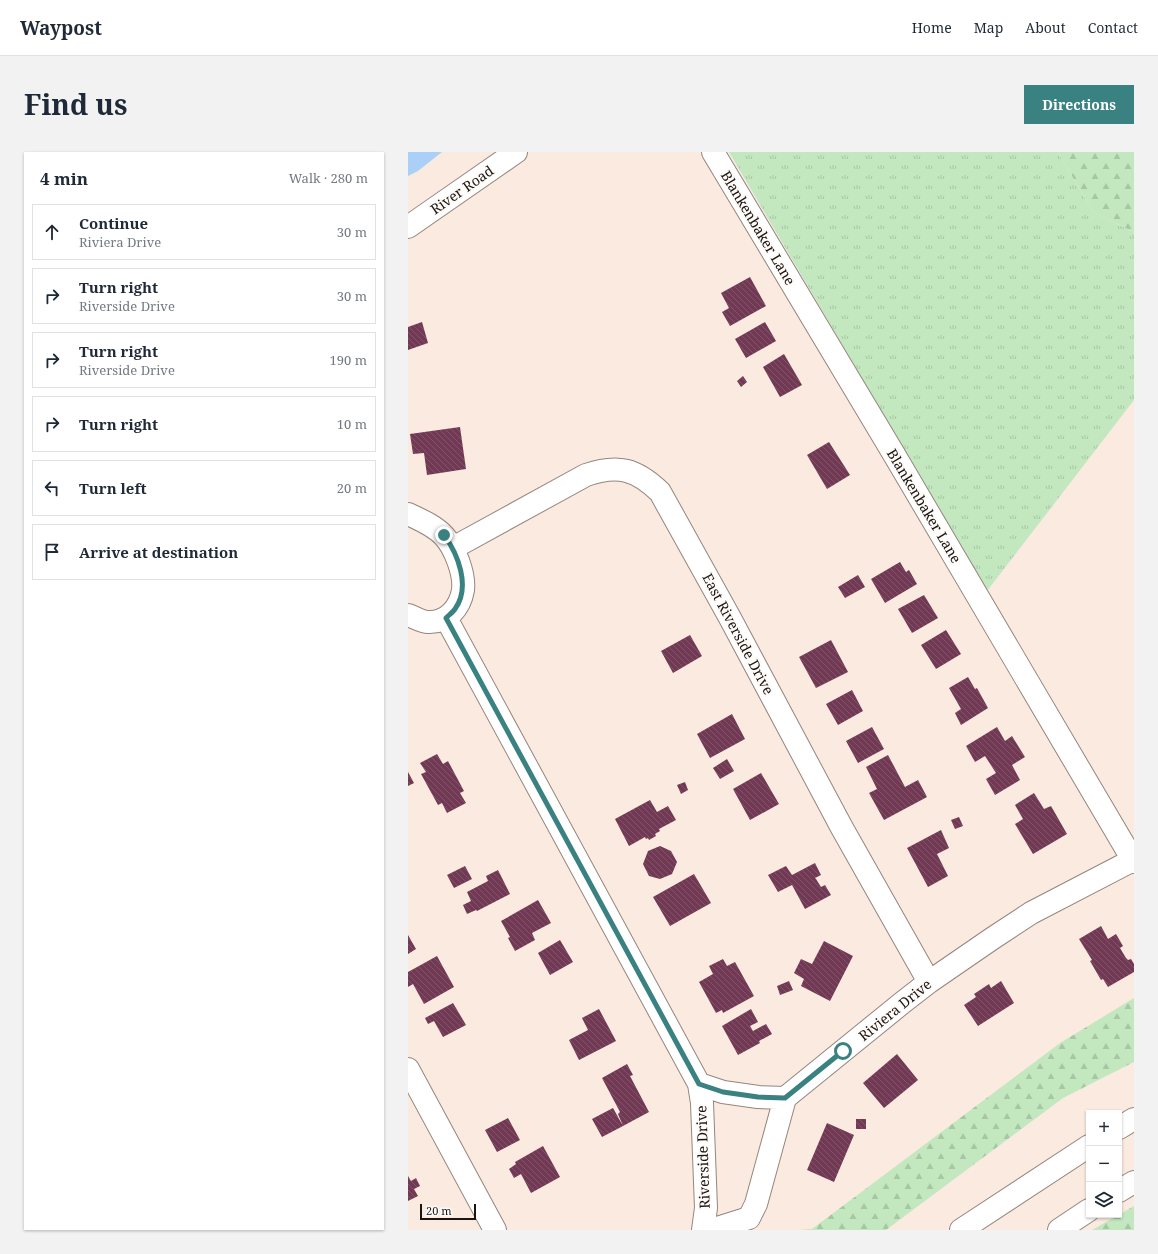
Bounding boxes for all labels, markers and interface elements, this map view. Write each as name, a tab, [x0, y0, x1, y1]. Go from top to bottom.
text: Waypost	[20, 15, 102, 41]
text: Home	[912, 18, 952, 37]
text: Map	[974, 18, 1003, 37]
text: About	[1025, 18, 1066, 37]
text: Contact	[1088, 18, 1138, 37]
text: Find us	[24, 85, 128, 123]
button: Directions	[1024, 85, 1134, 124]
street label: River Road	[426, 161, 497, 218]
text: 4 min	[40, 167, 88, 190]
street label: Blankenbaker Lane	[717, 167, 800, 288]
text: Walk · 280 m	[289, 169, 368, 187]
text: Continue	[79, 213, 148, 233]
icon: ahead	[41, 221, 63, 243]
text: 30 m	[337, 223, 367, 241]
text: Riviera Drive	[79, 233, 161, 251]
text: Turn right	[79, 277, 158, 297]
icon: right	[41, 285, 63, 307]
text: 30 m	[337, 287, 367, 305]
text: Riverside Drive	[79, 297, 175, 315]
text: Turn right	[79, 341, 158, 361]
icon: right	[41, 349, 63, 371]
text: 190 m	[330, 351, 367, 369]
text: Riverside Drive	[79, 361, 175, 379]
icon: right	[41, 413, 63, 435]
text: Turn right	[79, 414, 158, 434]
text: 10 m	[337, 415, 367, 433]
street label: Blankenbaker Lane	[883, 445, 966, 566]
icon: left	[41, 477, 63, 499]
text: Turn left	[79, 478, 147, 498]
text: 20 m	[337, 479, 367, 497]
route end	[435, 526, 453, 544]
icon: arrive	[41, 541, 63, 563]
text: Arrive at destination	[79, 542, 238, 562]
street label: East Riverside Drive	[698, 570, 778, 698]
street label: Riviera Drive	[854, 974, 935, 1045]
route start	[834, 1042, 852, 1060]
street label: Riverside Drive	[691, 1105, 714, 1209]
map controls	[1086, 1110, 1122, 1218]
button: +	[1086, 1110, 1122, 1146]
button: −	[1086, 1146, 1122, 1182]
button: layers	[1086, 1182, 1122, 1218]
scale bar	[420, 1202, 476, 1221]
text: 20 m	[426, 1203, 452, 1218]

